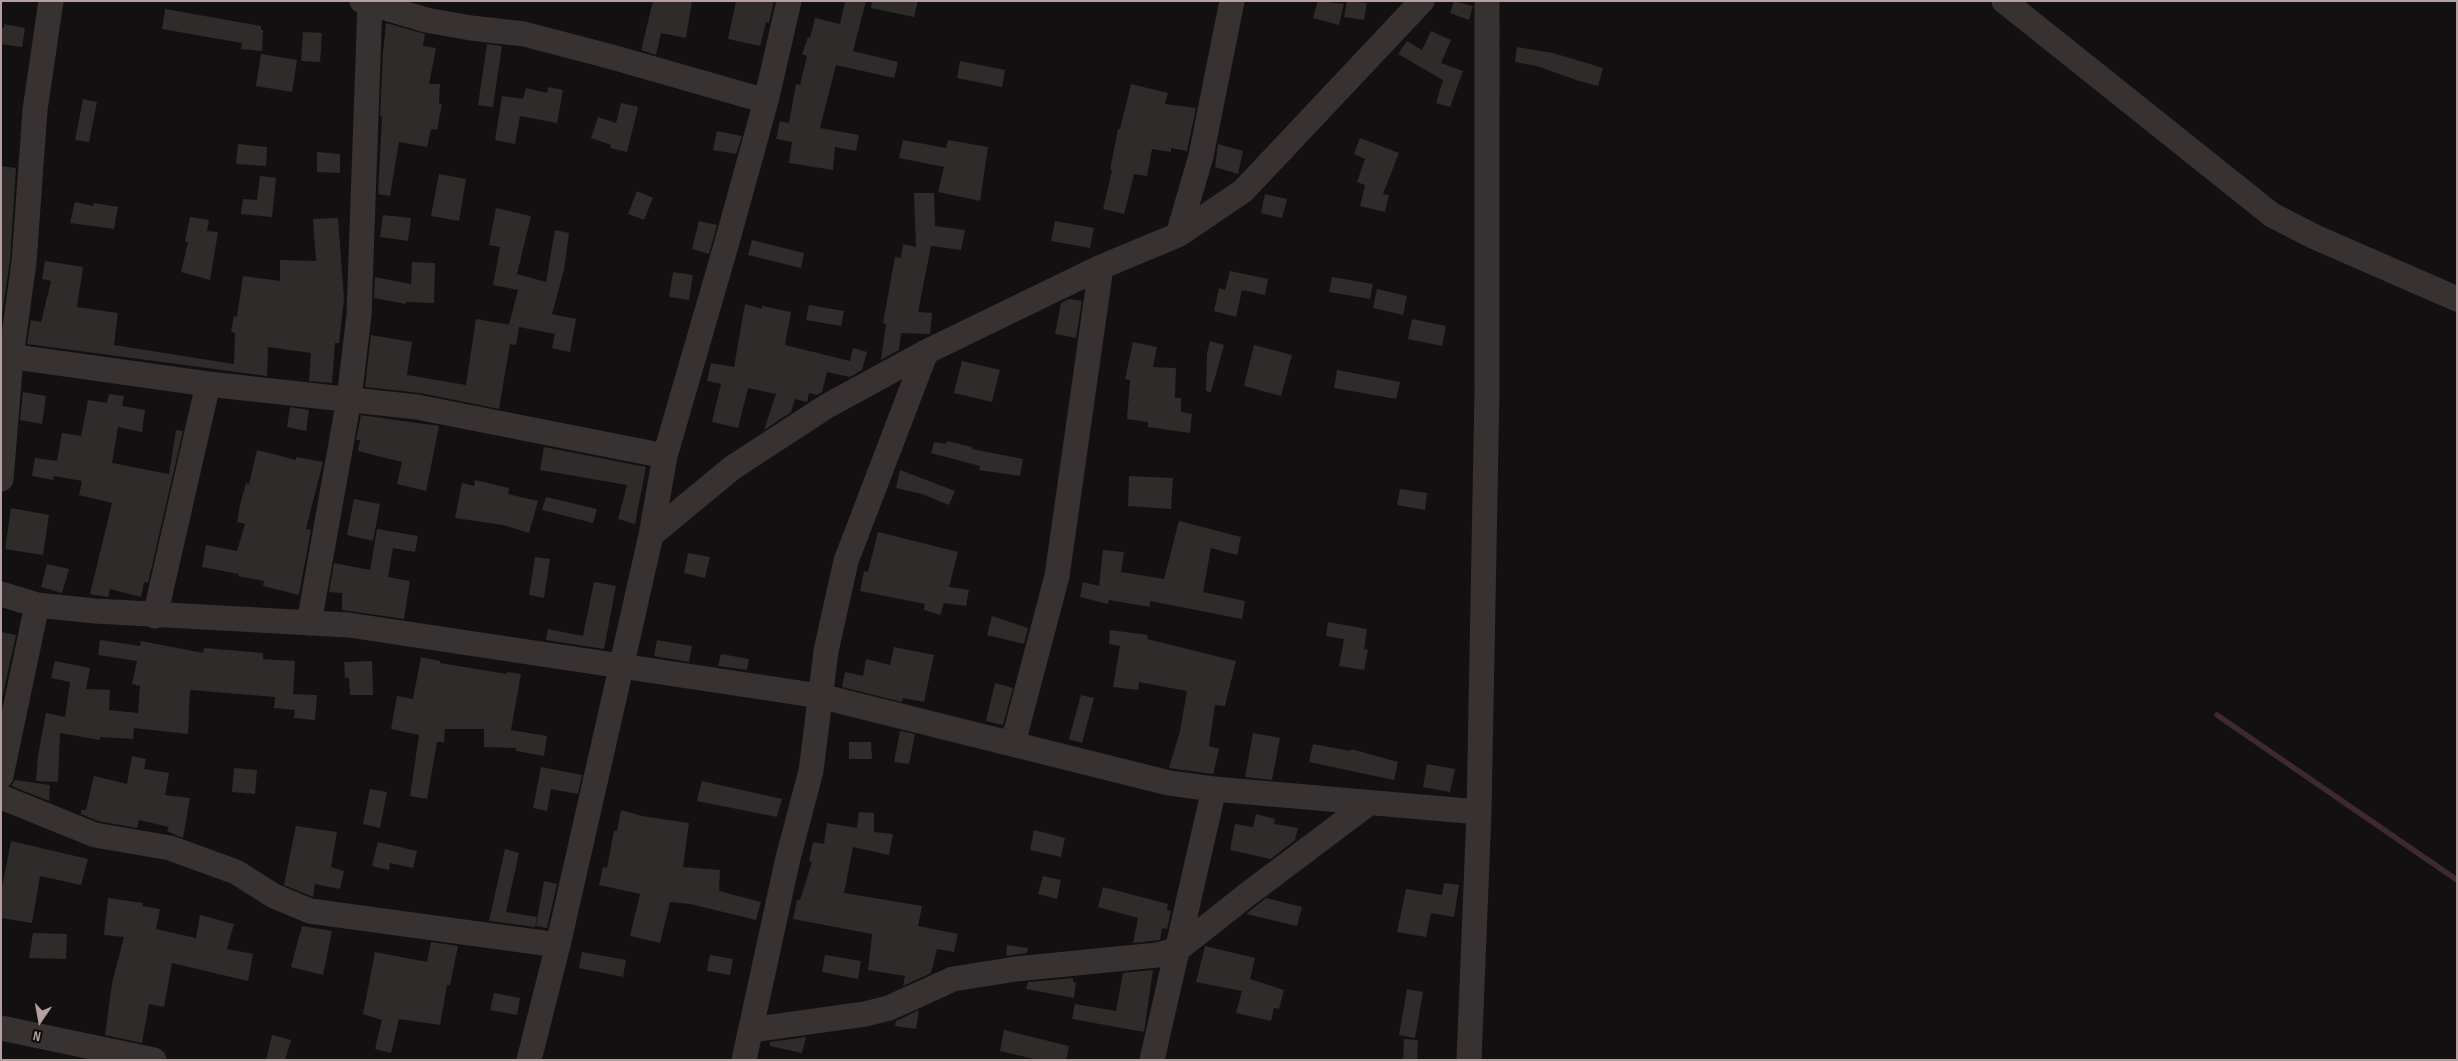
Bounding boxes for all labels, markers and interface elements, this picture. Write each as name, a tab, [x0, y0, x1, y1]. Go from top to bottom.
north arrow	[15, 996, 65, 1046]
text: N	[31, 1027, 42, 1045]

